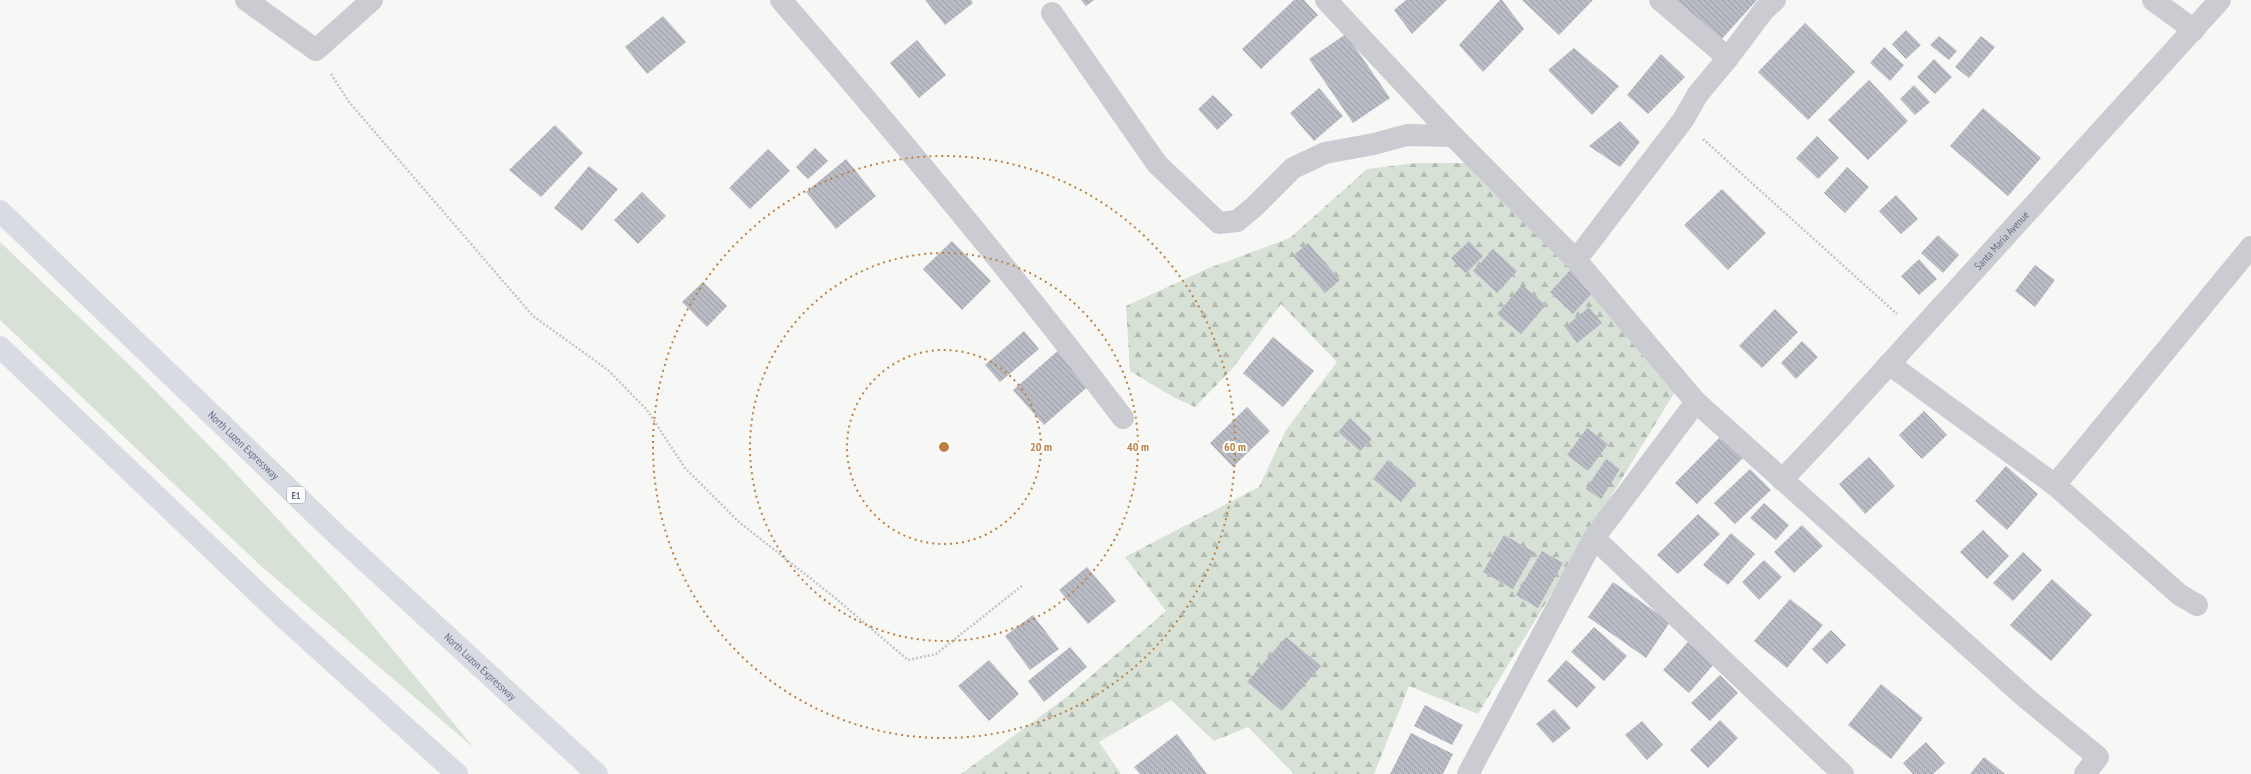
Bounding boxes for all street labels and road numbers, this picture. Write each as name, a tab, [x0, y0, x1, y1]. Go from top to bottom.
street label: Santa Maria Avenue	[1971, 208, 2032, 273]
street label: North Luzon Expressway	[205, 408, 283, 483]
road number: E1	[287, 487, 305, 503]
street label: North Luzon Expressway	[441, 630, 520, 704]

